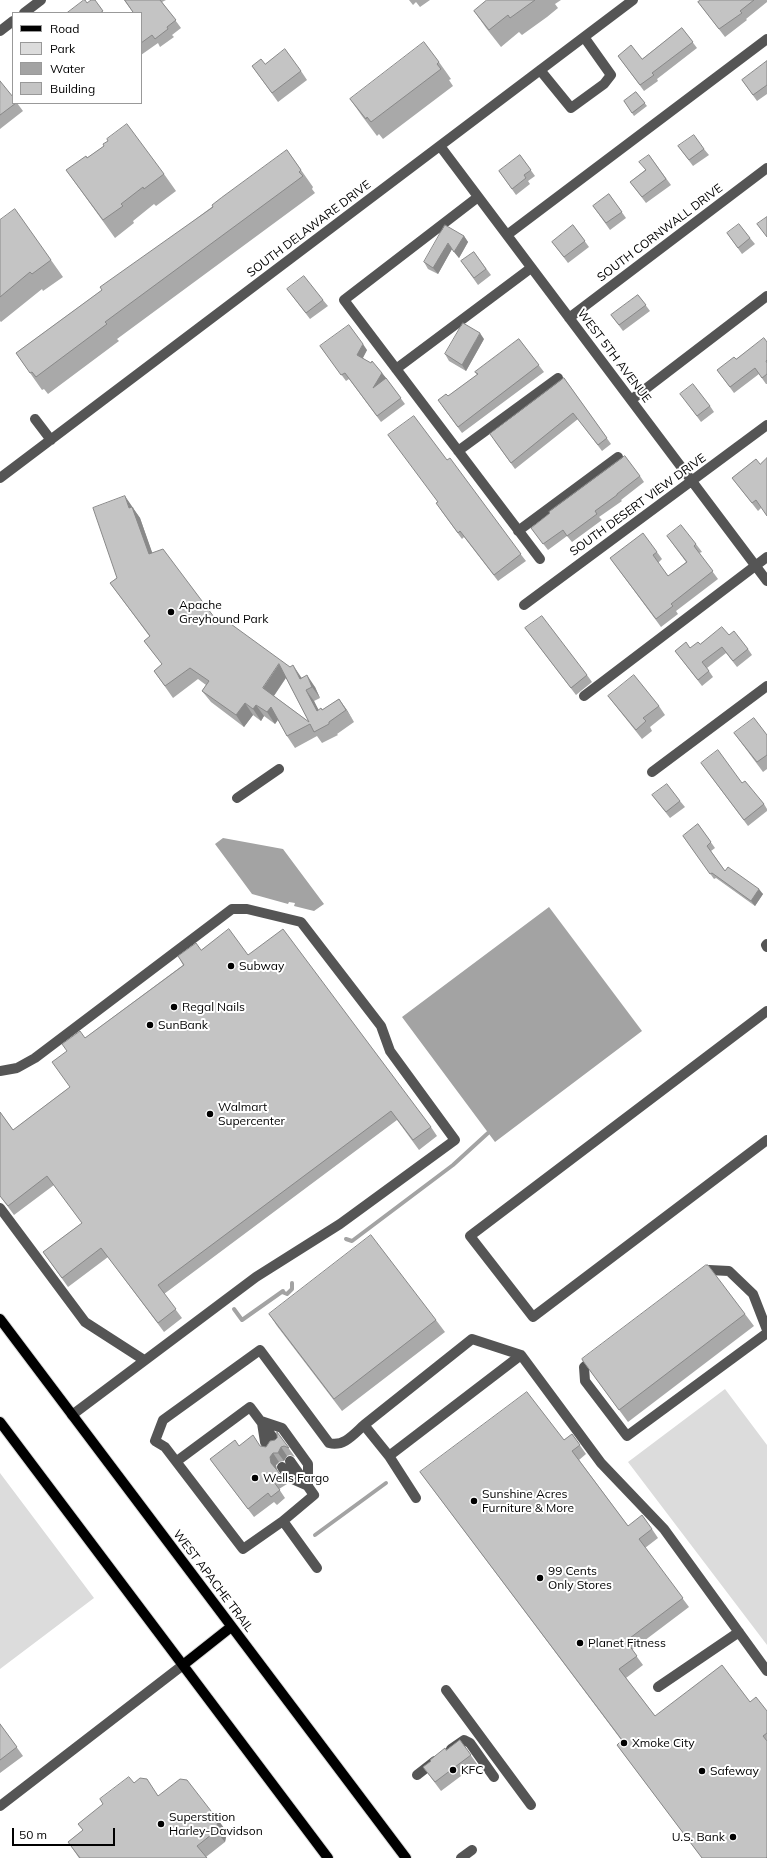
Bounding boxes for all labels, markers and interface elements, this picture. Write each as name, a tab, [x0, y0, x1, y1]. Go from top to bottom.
legend	[12, 12, 142, 104]
text: Road	[50, 21, 79, 36]
text: Park	[50, 41, 75, 56]
text: Water	[50, 61, 85, 76]
text: Building	[50, 81, 95, 96]
street label: SOUTH DELAWARE DRIVE	[244, 178, 374, 280]
street label: SOUTH CORNWALL DRIVE	[595, 181, 725, 285]
street label: WEST 5TH AVENUE	[574, 307, 654, 405]
street label: SOUTH DESERT VIEW DRIVE	[567, 451, 709, 559]
place label: Apache Greyhound Park	[179, 598, 268, 626]
marker: Apache Greyhound Park	[166, 607, 176, 617]
place label: Subway	[239, 959, 284, 973]
marker: Subway	[226, 961, 236, 971]
place label: Regal Nails	[182, 1000, 245, 1014]
marker: Regal Nails	[169, 1002, 179, 1012]
place label: SunBank	[158, 1018, 208, 1032]
marker: SunBank	[145, 1020, 155, 1030]
place label: Walmart Supercenter	[218, 1100, 285, 1128]
marker: Walmart Supercenter	[205, 1109, 215, 1119]
place label: Wells Fargo	[263, 1471, 329, 1485]
marker: Wells Fargo	[250, 1473, 260, 1483]
place label: Sunshine Acres Furniture & More	[482, 1487, 574, 1515]
marker: Sunshine Acres Furniture & More	[469, 1496, 479, 1506]
street label: WEST APACHE TRAIL	[170, 1527, 256, 1635]
place label: 99 Cents Only Stores	[548, 1564, 612, 1592]
marker: 99 Cents Only Stores	[535, 1573, 545, 1583]
place label: Planet Fitness	[588, 1636, 666, 1650]
marker: Planet Fitness	[575, 1638, 585, 1648]
place label: Xmoke City	[632, 1736, 695, 1750]
marker: Xmoke City	[619, 1738, 629, 1748]
place label: KFC	[461, 1763, 483, 1777]
place label: Safeway	[710, 1764, 759, 1778]
marker: KFC	[448, 1765, 458, 1775]
marker: Safeway	[697, 1766, 707, 1776]
place label: Superstition Harley-Davidson	[169, 1810, 263, 1838]
marker: Superstition Harley-Davidson	[156, 1819, 166, 1829]
scale bar	[14, 1820, 117, 1846]
text: 50 m	[19, 1827, 47, 1842]
place label: U.S. Bank	[672, 1830, 725, 1844]
marker: U.S. Bank	[728, 1832, 738, 1842]

